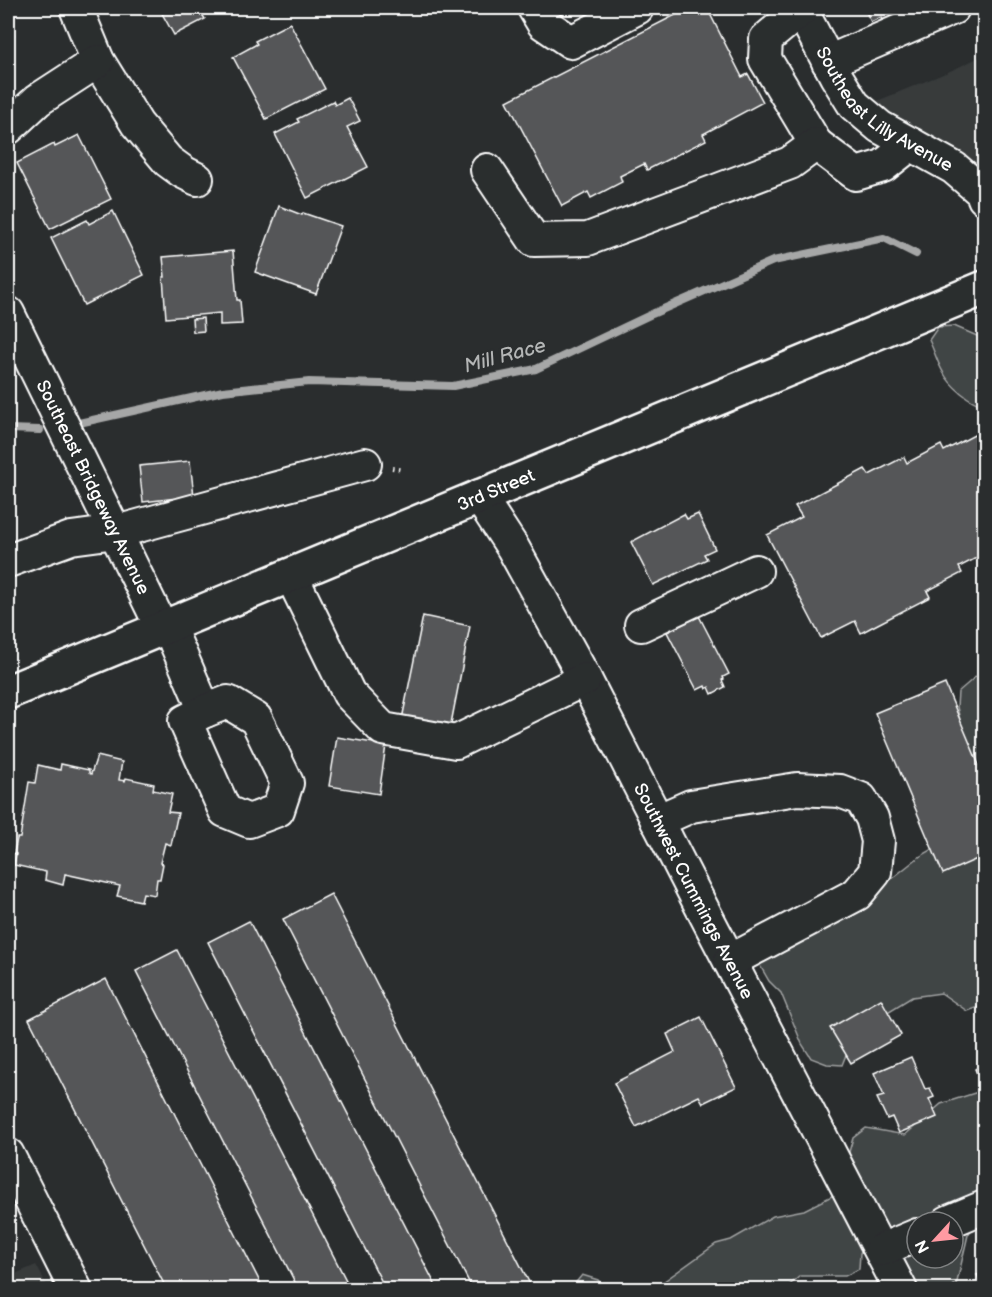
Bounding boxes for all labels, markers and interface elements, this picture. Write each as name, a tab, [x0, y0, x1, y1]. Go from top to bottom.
street label: Southeast Lilly Avenue	[812, 43, 957, 176]
water label: Mill Race	[461, 333, 549, 378]
street label: Southeast Bridgeway Avenue	[32, 377, 155, 598]
street label: 3rd Street	[454, 465, 538, 515]
street label: Southwest Cummings Avenue	[630, 780, 758, 1003]
north arrow	[905, 1210, 965, 1270]
text: N	[912, 1236, 934, 1256]

